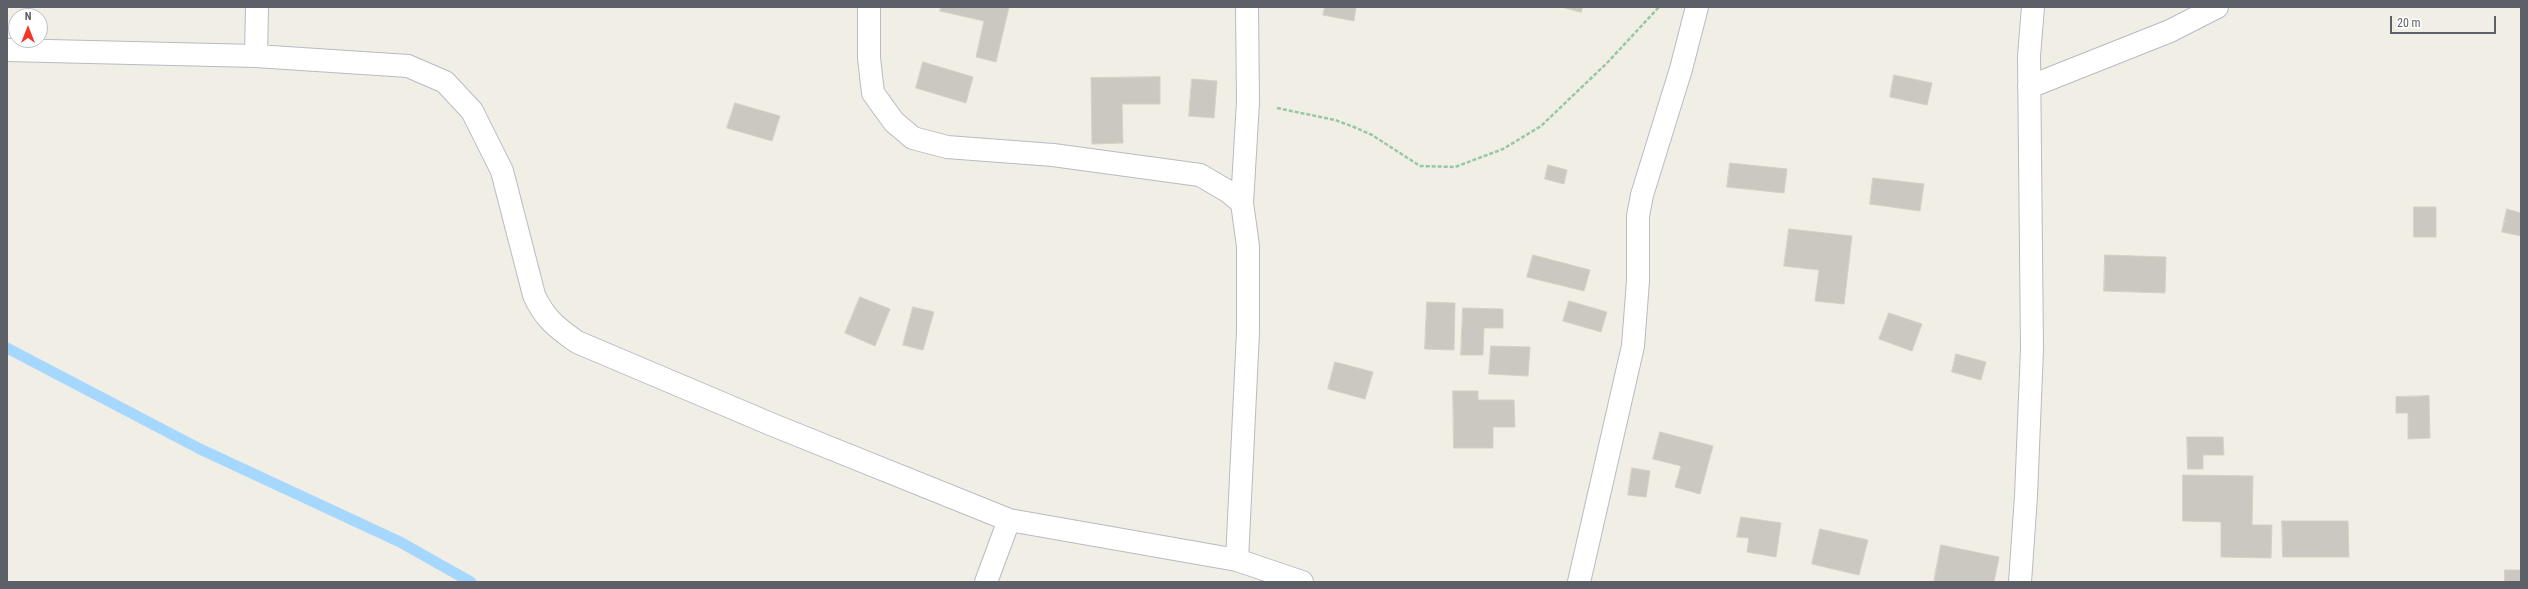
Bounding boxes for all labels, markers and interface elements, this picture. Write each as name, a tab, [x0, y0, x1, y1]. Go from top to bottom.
north arrow	[8, 8, 48, 48]
scale bar	[2392, 8, 2498, 34]
text: N	[25, 10, 31, 23]
text: 20 m	[2397, 16, 2421, 30]

